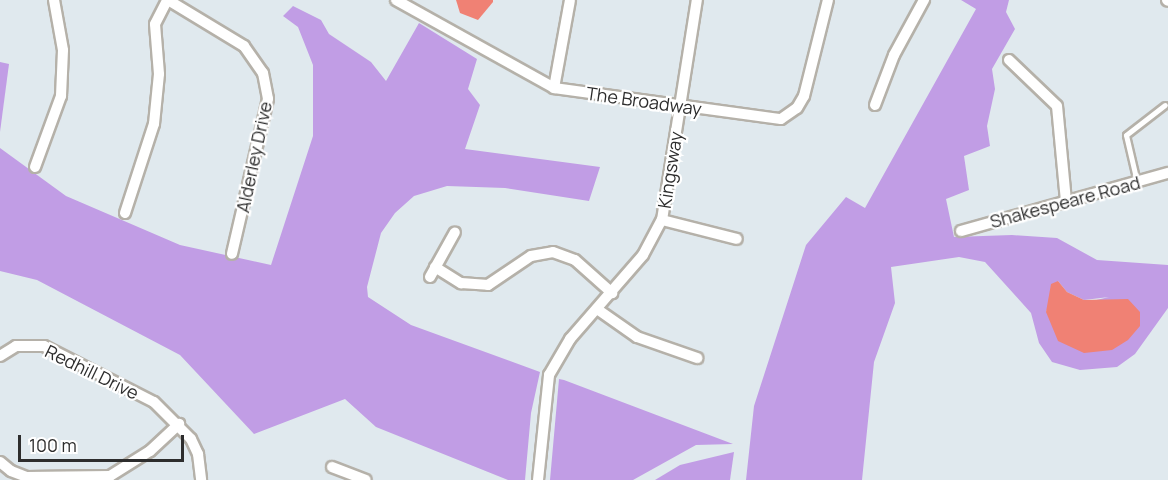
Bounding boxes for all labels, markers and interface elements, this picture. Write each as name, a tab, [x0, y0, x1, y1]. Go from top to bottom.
street label: The Broadway	[585, 82, 703, 120]
street label: Alderley Drive	[232, 99, 276, 215]
street label: Kingsway	[653, 130, 687, 210]
street label: Shakespeare Road	[988, 172, 1142, 232]
street label: Redhill Drive	[42, 340, 142, 404]
scale bar	[21, 423, 188, 461]
text: 100 m	[29, 433, 77, 457]

